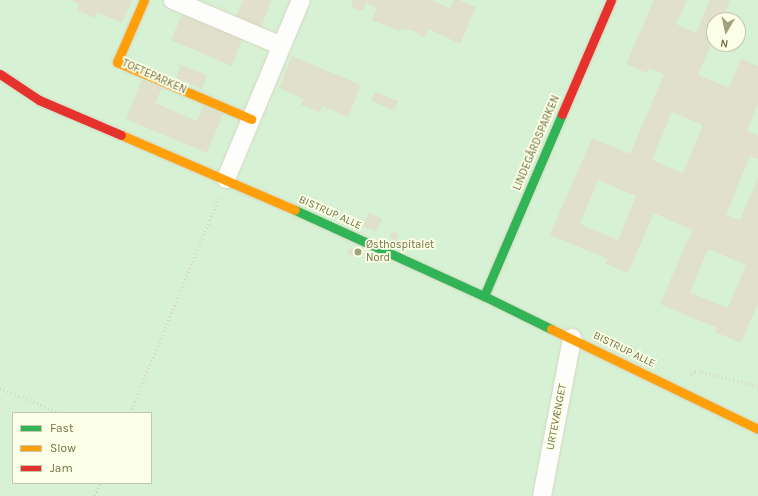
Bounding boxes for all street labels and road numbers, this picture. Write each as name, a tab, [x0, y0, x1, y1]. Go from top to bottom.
street label: TOFTEPARKEN	[120, 57, 188, 97]
street label: LINDEGÅRDSPARKEN	[511, 93, 563, 193]
street label: BISTRUP ALLE	[296, 193, 364, 233]
street label: BISTRUP ALLE	[591, 329, 657, 371]
street label: URTEVÆNGET	[544, 383, 570, 451]

